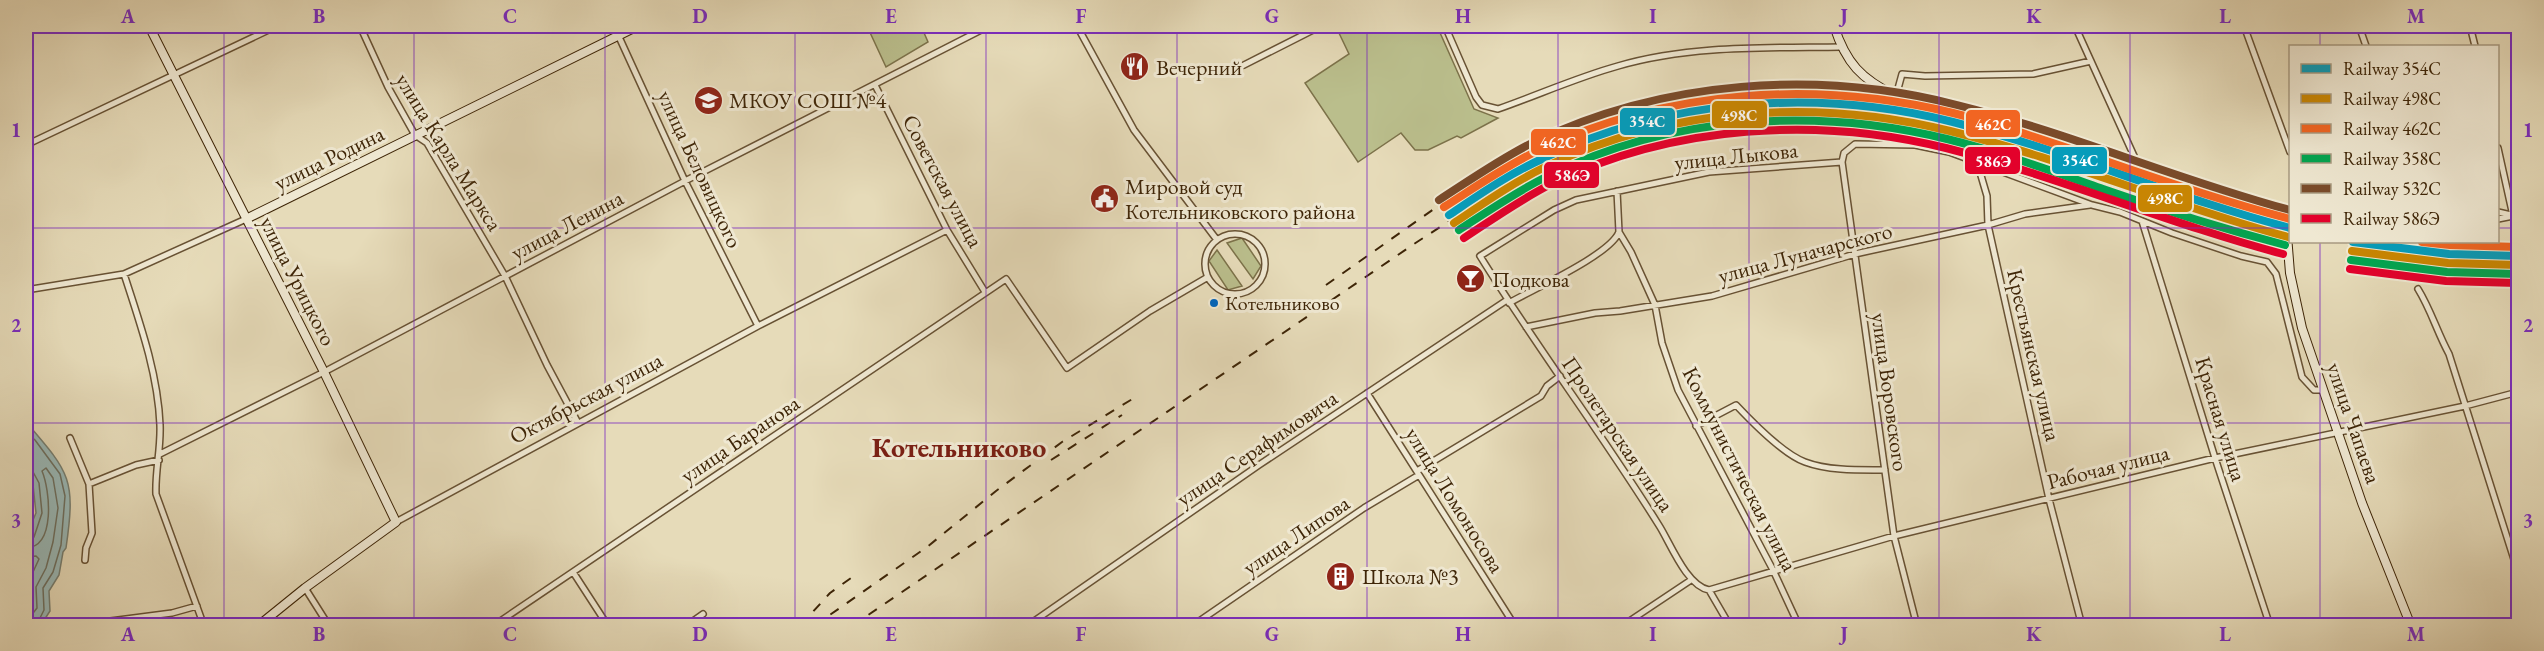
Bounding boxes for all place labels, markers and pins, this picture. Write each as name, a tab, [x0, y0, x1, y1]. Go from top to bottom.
restaurant icon: Вечерний	[1119, 51, 1151, 83]
place label: Вечерний	[1156, 53, 1242, 82]
school or university icon: МКОУ СОШ №4	[692, 84, 724, 116]
place label: МКОУ СОШ №4	[729, 86, 887, 115]
place label: Мировой суд Котельниковского района	[1125, 172, 1355, 226]
public building icon: Мировой суд Котельниковского района	[1088, 183, 1120, 215]
bar icon: Подкова	[1455, 263, 1487, 295]
place label: Подкова	[1492, 265, 1570, 294]
place label: Котельниково	[1225, 290, 1340, 316]
marker: Котельниково	[1208, 297, 1220, 309]
building icon: Школа №3	[1325, 560, 1357, 592]
place label: Школа №3	[1362, 562, 1459, 591]

